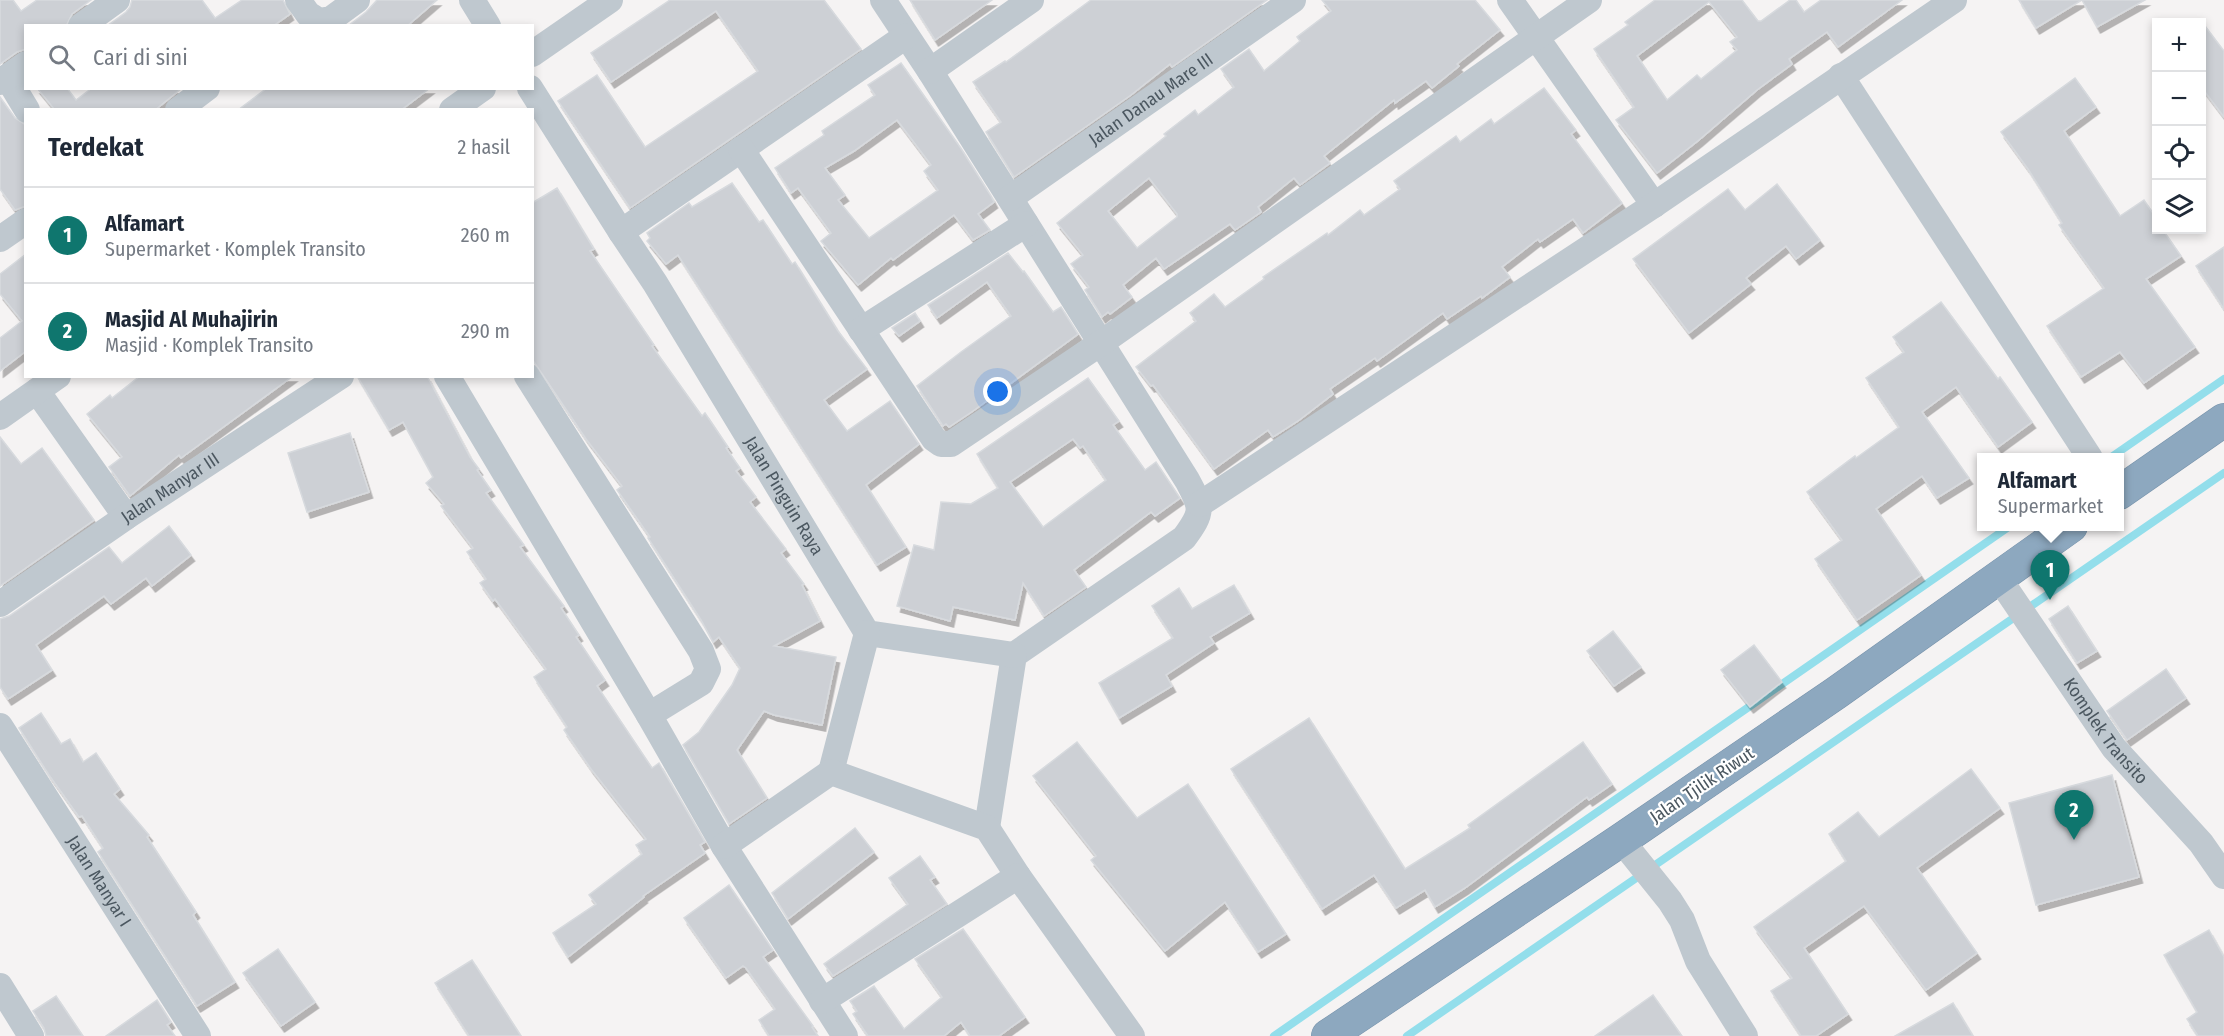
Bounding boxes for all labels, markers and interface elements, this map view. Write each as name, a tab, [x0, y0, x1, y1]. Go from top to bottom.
map controls	[2152, 18, 2206, 234]
button: +	[2152, 18, 2206, 72]
search box	[24, 24, 534, 90]
icon: search	[45, 41, 78, 74]
text: Cari di sini	[93, 44, 188, 71]
street label: Jalan Danau Mare III	[1085, 48, 1217, 150]
button: −	[2152, 72, 2206, 126]
button: locate	[2152, 126, 2206, 180]
text: Terdekat	[48, 132, 144, 163]
text: 2 hasil	[457, 135, 510, 159]
button: layers	[2152, 180, 2206, 234]
text: Alfamart	[105, 210, 184, 237]
text: 1	[63, 223, 72, 247]
text: 260 m	[461, 223, 510, 247]
text: Supermarket · Komplek Transito	[105, 237, 366, 261]
text: Masjid Al Muhajirin	[105, 306, 278, 333]
text: 2	[63, 319, 72, 343]
text: 290 m	[461, 319, 510, 343]
text: Masjid · Komplek Transito	[105, 333, 313, 357]
your location	[983, 377, 1012, 406]
street label: Jalan Pinguin Raya	[740, 432, 828, 559]
street label: Jalan Manyar III	[117, 448, 224, 528]
popup	[1977, 453, 2124, 531]
text: Alfamart	[1998, 467, 2077, 494]
text: Supermarket	[1998, 494, 2103, 518]
pin: 1	[2030, 550, 2070, 600]
street label: Komplek Transito	[2059, 674, 2153, 789]
street label: Jalan Tjilik Riwut	[1646, 742, 1758, 828]
pin: 2	[2054, 790, 2094, 840]
street label: Jalan Manyar I	[62, 831, 136, 931]

